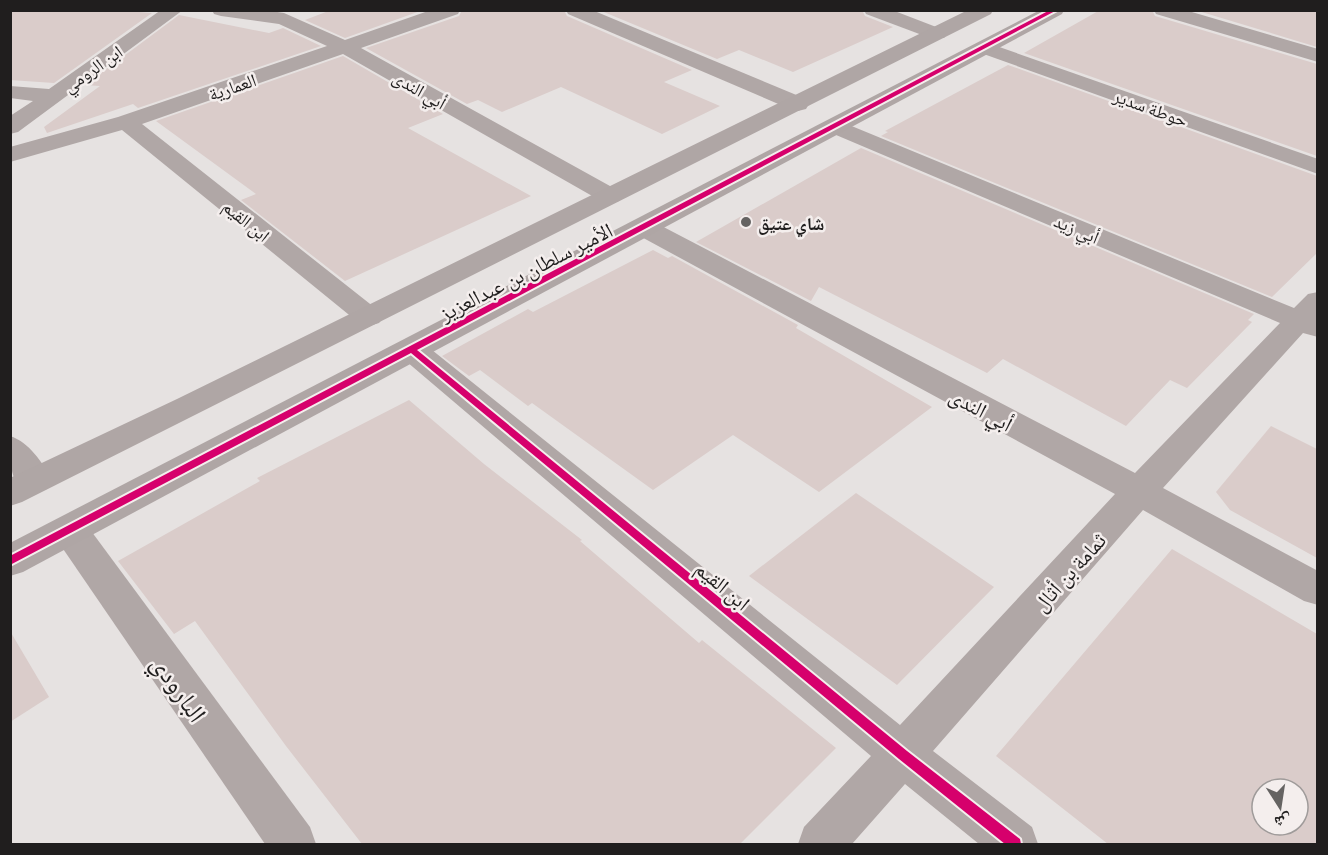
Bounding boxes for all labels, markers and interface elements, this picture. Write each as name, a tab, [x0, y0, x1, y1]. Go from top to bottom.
street label: ابن الرومي	[57, 38, 129, 101]
street label: أبي الندى	[387, 63, 452, 117]
street label: العمارية	[205, 65, 259, 107]
street label: حوطة سدير	[1109, 81, 1192, 133]
street label: ابن القيم	[217, 192, 277, 248]
street label: أبي زيد	[1049, 206, 1104, 252]
place label: شاي عتيق	[758, 209, 824, 238]
street label: الأمير سلطان بن عبدالعزيز	[432, 213, 617, 328]
marker: شاي عتيق	[739, 215, 753, 229]
street label: أبي الندى	[943, 378, 1019, 441]
street label: ثمامة بن أثال	[1024, 525, 1112, 617]
street label: ابن القيم	[689, 552, 758, 617]
street label: البارودي	[141, 645, 218, 731]
north arrow	[1250, 777, 1310, 837]
text: ش	[1273, 809, 1294, 836]

